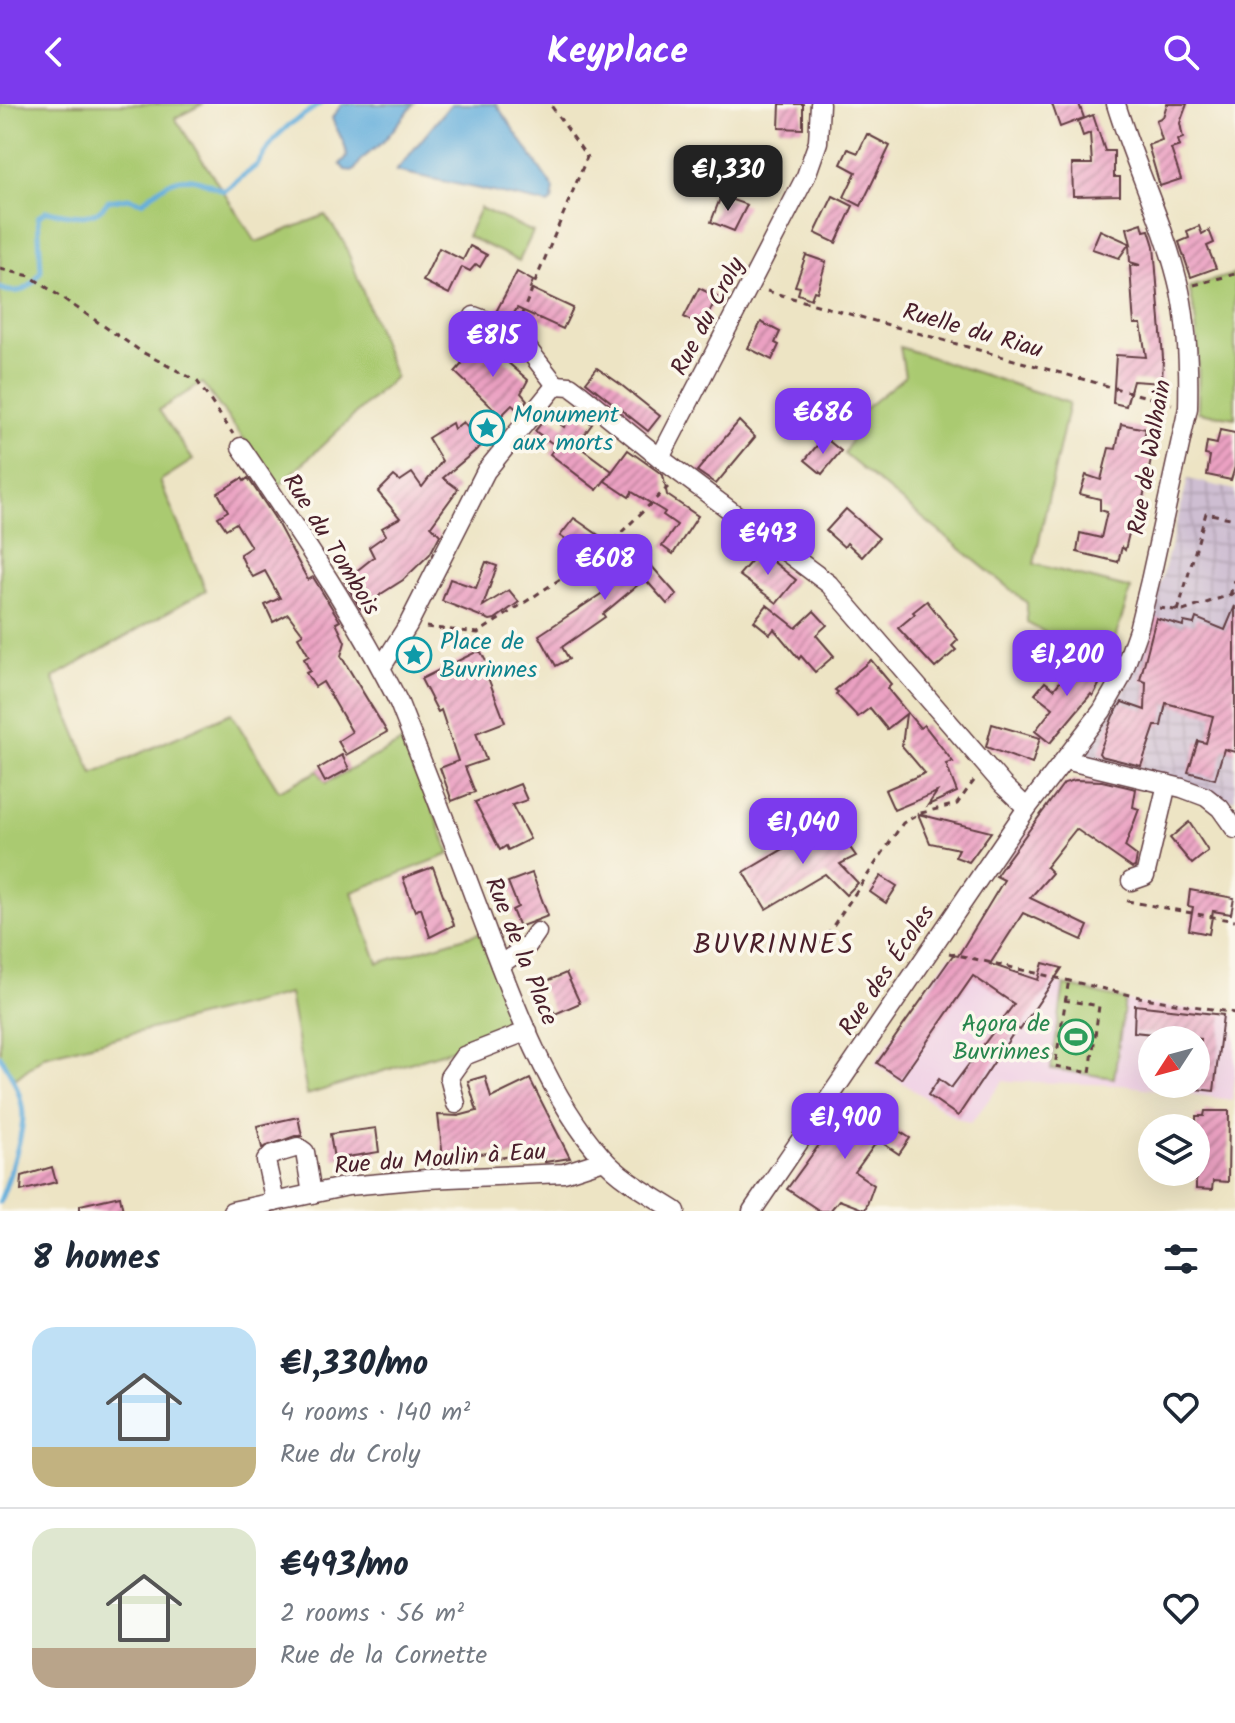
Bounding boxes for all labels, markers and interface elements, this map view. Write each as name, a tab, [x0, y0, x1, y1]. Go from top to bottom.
text: Keyplace	[547, 24, 688, 81]
icon: back	[32, 30, 76, 74]
icon: search	[1159, 30, 1203, 74]
pin: €1,330	[663, 145, 793, 213]
text: €1,330	[692, 150, 764, 192]
street label: Rue du Croly	[661, 250, 756, 383]
street label: Ruelle du Riau	[898, 293, 1048, 370]
pin: €815	[446, 311, 540, 379]
text: €815	[467, 316, 519, 358]
street label: Rue de Walhain	[1118, 377, 1183, 538]
pin: €686	[776, 388, 870, 456]
text: €686	[793, 393, 853, 435]
place label: Monument aux morts	[513, 396, 620, 463]
place icon: Monument aux morts	[468, 409, 506, 447]
street label: Rue du Tombois	[271, 466, 390, 624]
pin: €493	[721, 509, 815, 577]
text: €493	[739, 514, 797, 556]
pin: €608	[558, 534, 652, 602]
text: €608	[575, 539, 635, 581]
place label: Place de Buvrinnes	[440, 623, 537, 690]
pin: €1,200	[1002, 630, 1132, 698]
text: €1,200	[1031, 635, 1103, 677]
place icon: Place de Buvrinnes	[395, 636, 433, 674]
pin: €1,040	[738, 798, 868, 866]
text: €1,040	[767, 803, 839, 845]
street label: Rue de la Place	[473, 872, 568, 1032]
street label: Rue des Écoles	[829, 897, 946, 1044]
district label: BUVRINNES	[693, 923, 855, 968]
place label: Agora de Buvrinnes	[953, 1005, 1050, 1072]
sports icon: Agora de Buvrinnes	[1057, 1018, 1095, 1056]
north arrow	[1138, 1026, 1210, 1098]
map controls	[1138, 1026, 1210, 1186]
pin: €1,900	[780, 1093, 910, 1161]
text: €1,900	[810, 1098, 880, 1140]
button: layers	[1138, 1114, 1210, 1186]
street label: Rue du Moulin à Eau	[333, 1133, 548, 1186]
text: 8 homes	[32, 1232, 160, 1286]
icon: filters	[1159, 1237, 1203, 1281]
text: €1,330/mo	[280, 1338, 428, 1392]
icon: home	[96, 1359, 192, 1455]
icon: heart	[1159, 1385, 1203, 1429]
text: 4 rooms · 140 m²	[280, 1392, 470, 1434]
text: Rue du Croly	[280, 1434, 420, 1476]
text: €493/mo	[280, 1539, 409, 1593]
icon: home	[96, 1560, 192, 1656]
icon: heart	[1159, 1586, 1203, 1630]
text: 2 rooms · 56 m²	[280, 1593, 464, 1635]
text: Rue de la Cornette	[280, 1635, 487, 1677]

